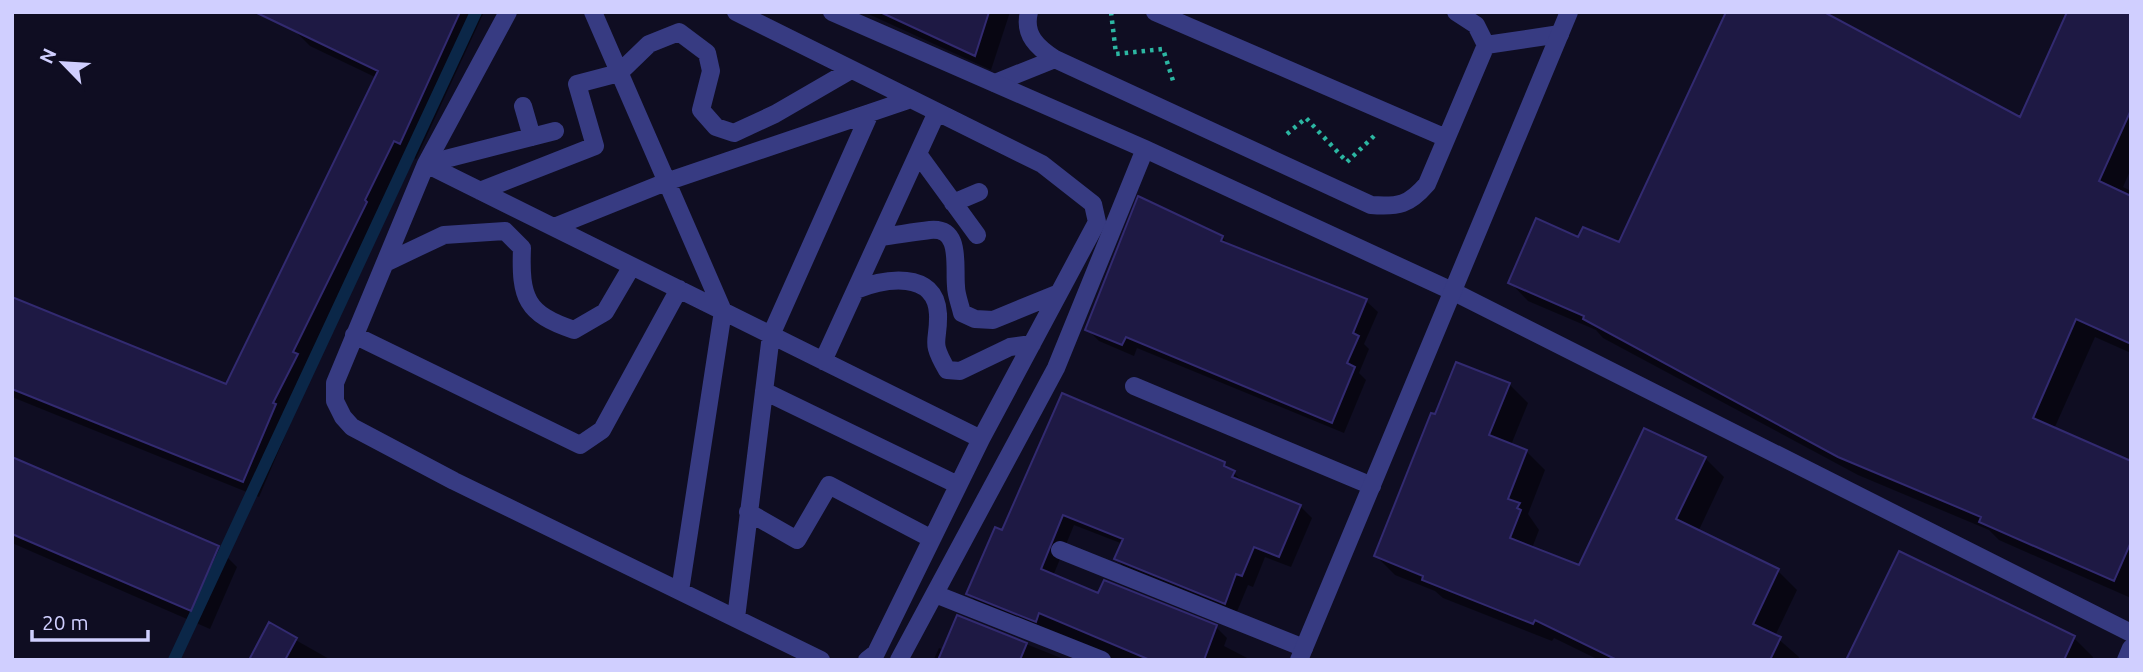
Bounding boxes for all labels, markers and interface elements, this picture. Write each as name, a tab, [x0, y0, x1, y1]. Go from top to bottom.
north arrow	[28, 28, 98, 98]
text: N	[35, 45, 61, 67]
scale bar	[32, 598, 147, 642]
text: 20 m	[42, 610, 89, 634]

